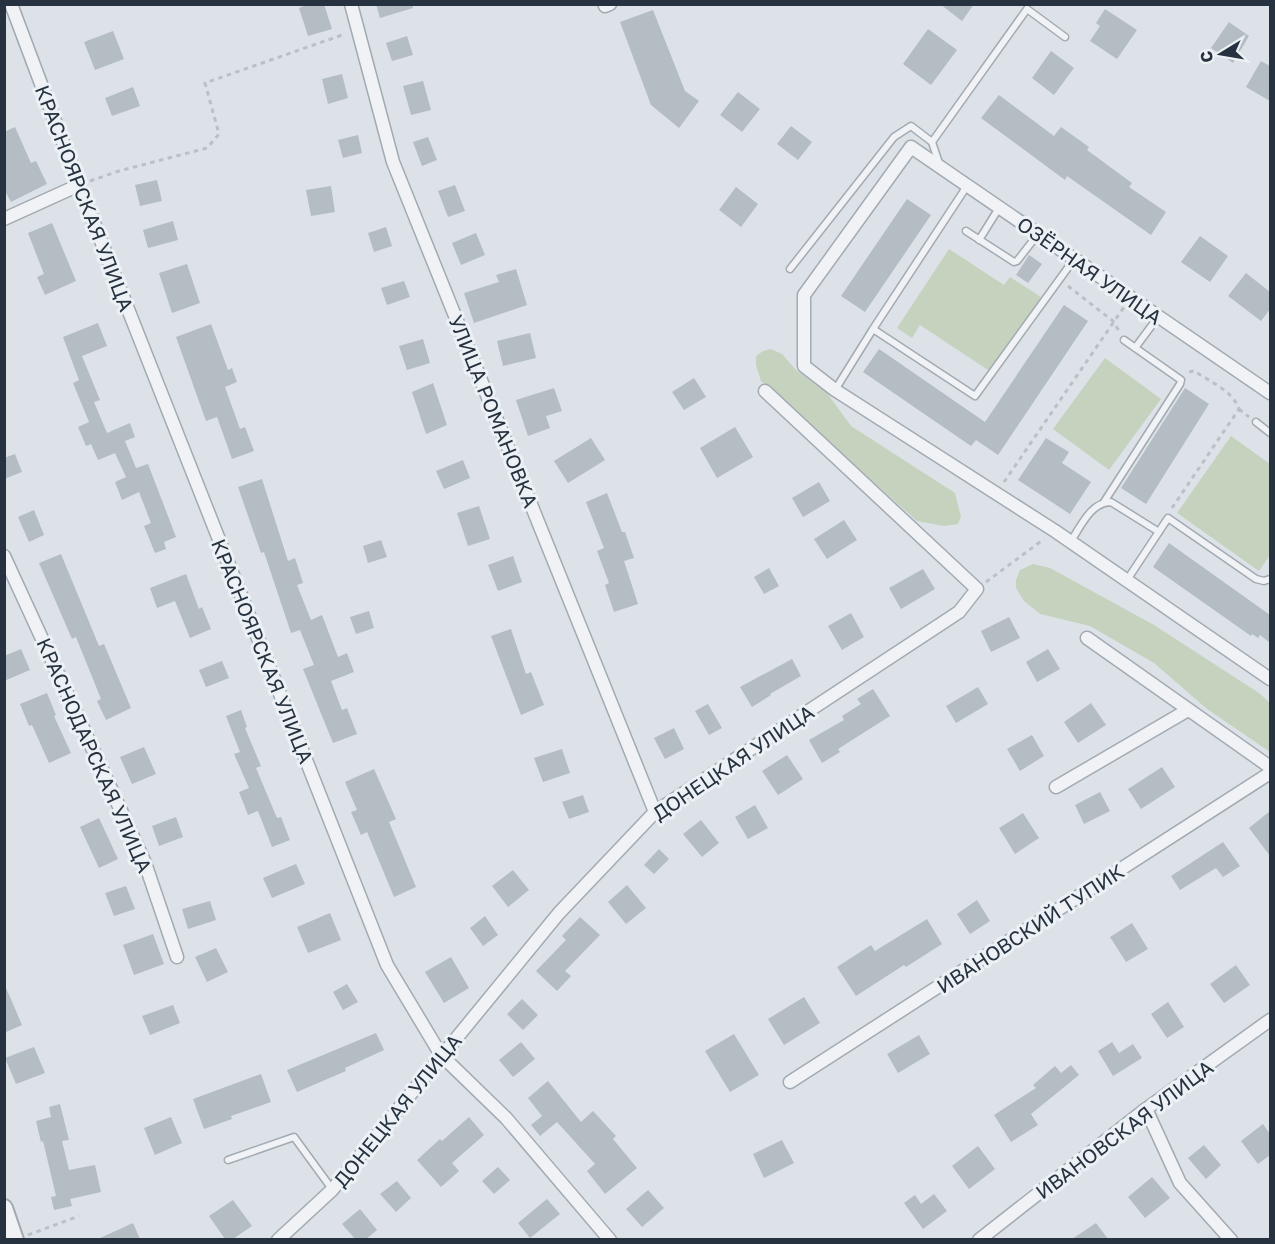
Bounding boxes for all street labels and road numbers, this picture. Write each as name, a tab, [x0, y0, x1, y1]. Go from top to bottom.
street label: КРАСНОЯРСКАЯ УЛИЦА	[31, 82, 139, 314]
street label: ОЗЁРНАЯ УЛИЦА	[1013, 211, 1167, 329]
street label: УЛИЦА РОМАНОВКА	[444, 311, 544, 511]
street label: КРАСНОЯРСКАЯ УЛИЦА	[207, 535, 319, 767]
street label: КРАСНОДАРСКАЯ УЛИЦА	[32, 634, 158, 876]
street label: ДОНЕЦКАЯ УЛИЦА	[648, 699, 818, 825]
street label: ИВАНОВСКИЙ ТУПИК	[932, 858, 1128, 998]
street label: ДОНЕЦКАЯ УЛИЦА	[328, 1029, 466, 1191]
street label: ИВАНОВСКАЯ УЛИЦА	[1031, 1054, 1217, 1204]

